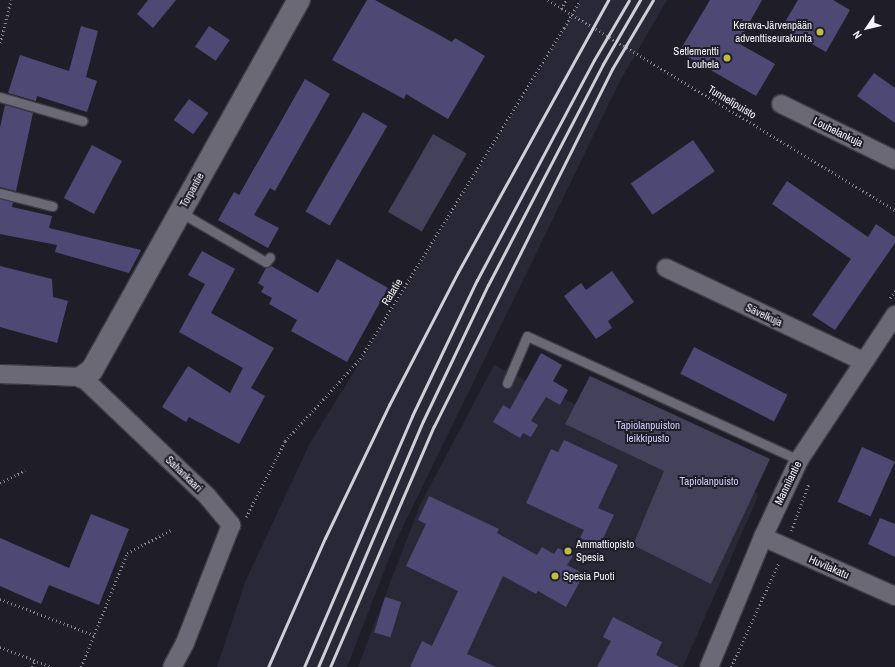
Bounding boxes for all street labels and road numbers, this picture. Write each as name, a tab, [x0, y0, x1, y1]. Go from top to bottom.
street label: Tunnelipuisto	[706, 82, 758, 122]
street label: Louhelankuja	[811, 114, 865, 150]
street label: Torpantie	[177, 170, 207, 210]
street label: Ratatie	[379, 276, 405, 308]
street label: Sävelkuja	[743, 301, 785, 329]
street label: Sahankaari	[163, 453, 205, 495]
street label: Mannilantie	[772, 459, 804, 507]
street label: Huvilakatu	[807, 552, 851, 582]

